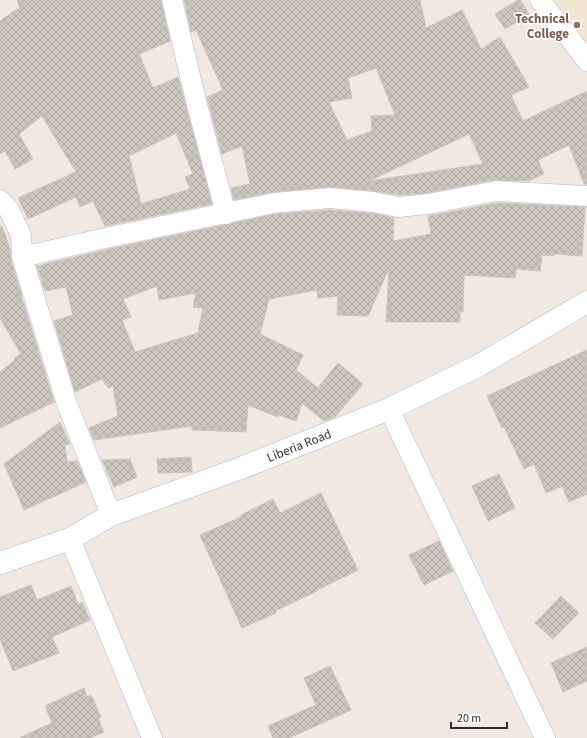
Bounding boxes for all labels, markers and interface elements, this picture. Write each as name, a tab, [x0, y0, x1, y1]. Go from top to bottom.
place label: Technical College	[515, 10, 569, 43]
marker: Technical College	[572, 20, 582, 30]
street label: Liberia Road	[264, 425, 334, 467]
scale bar	[451, 704, 507, 730]
text: 20 m	[457, 710, 481, 727]

